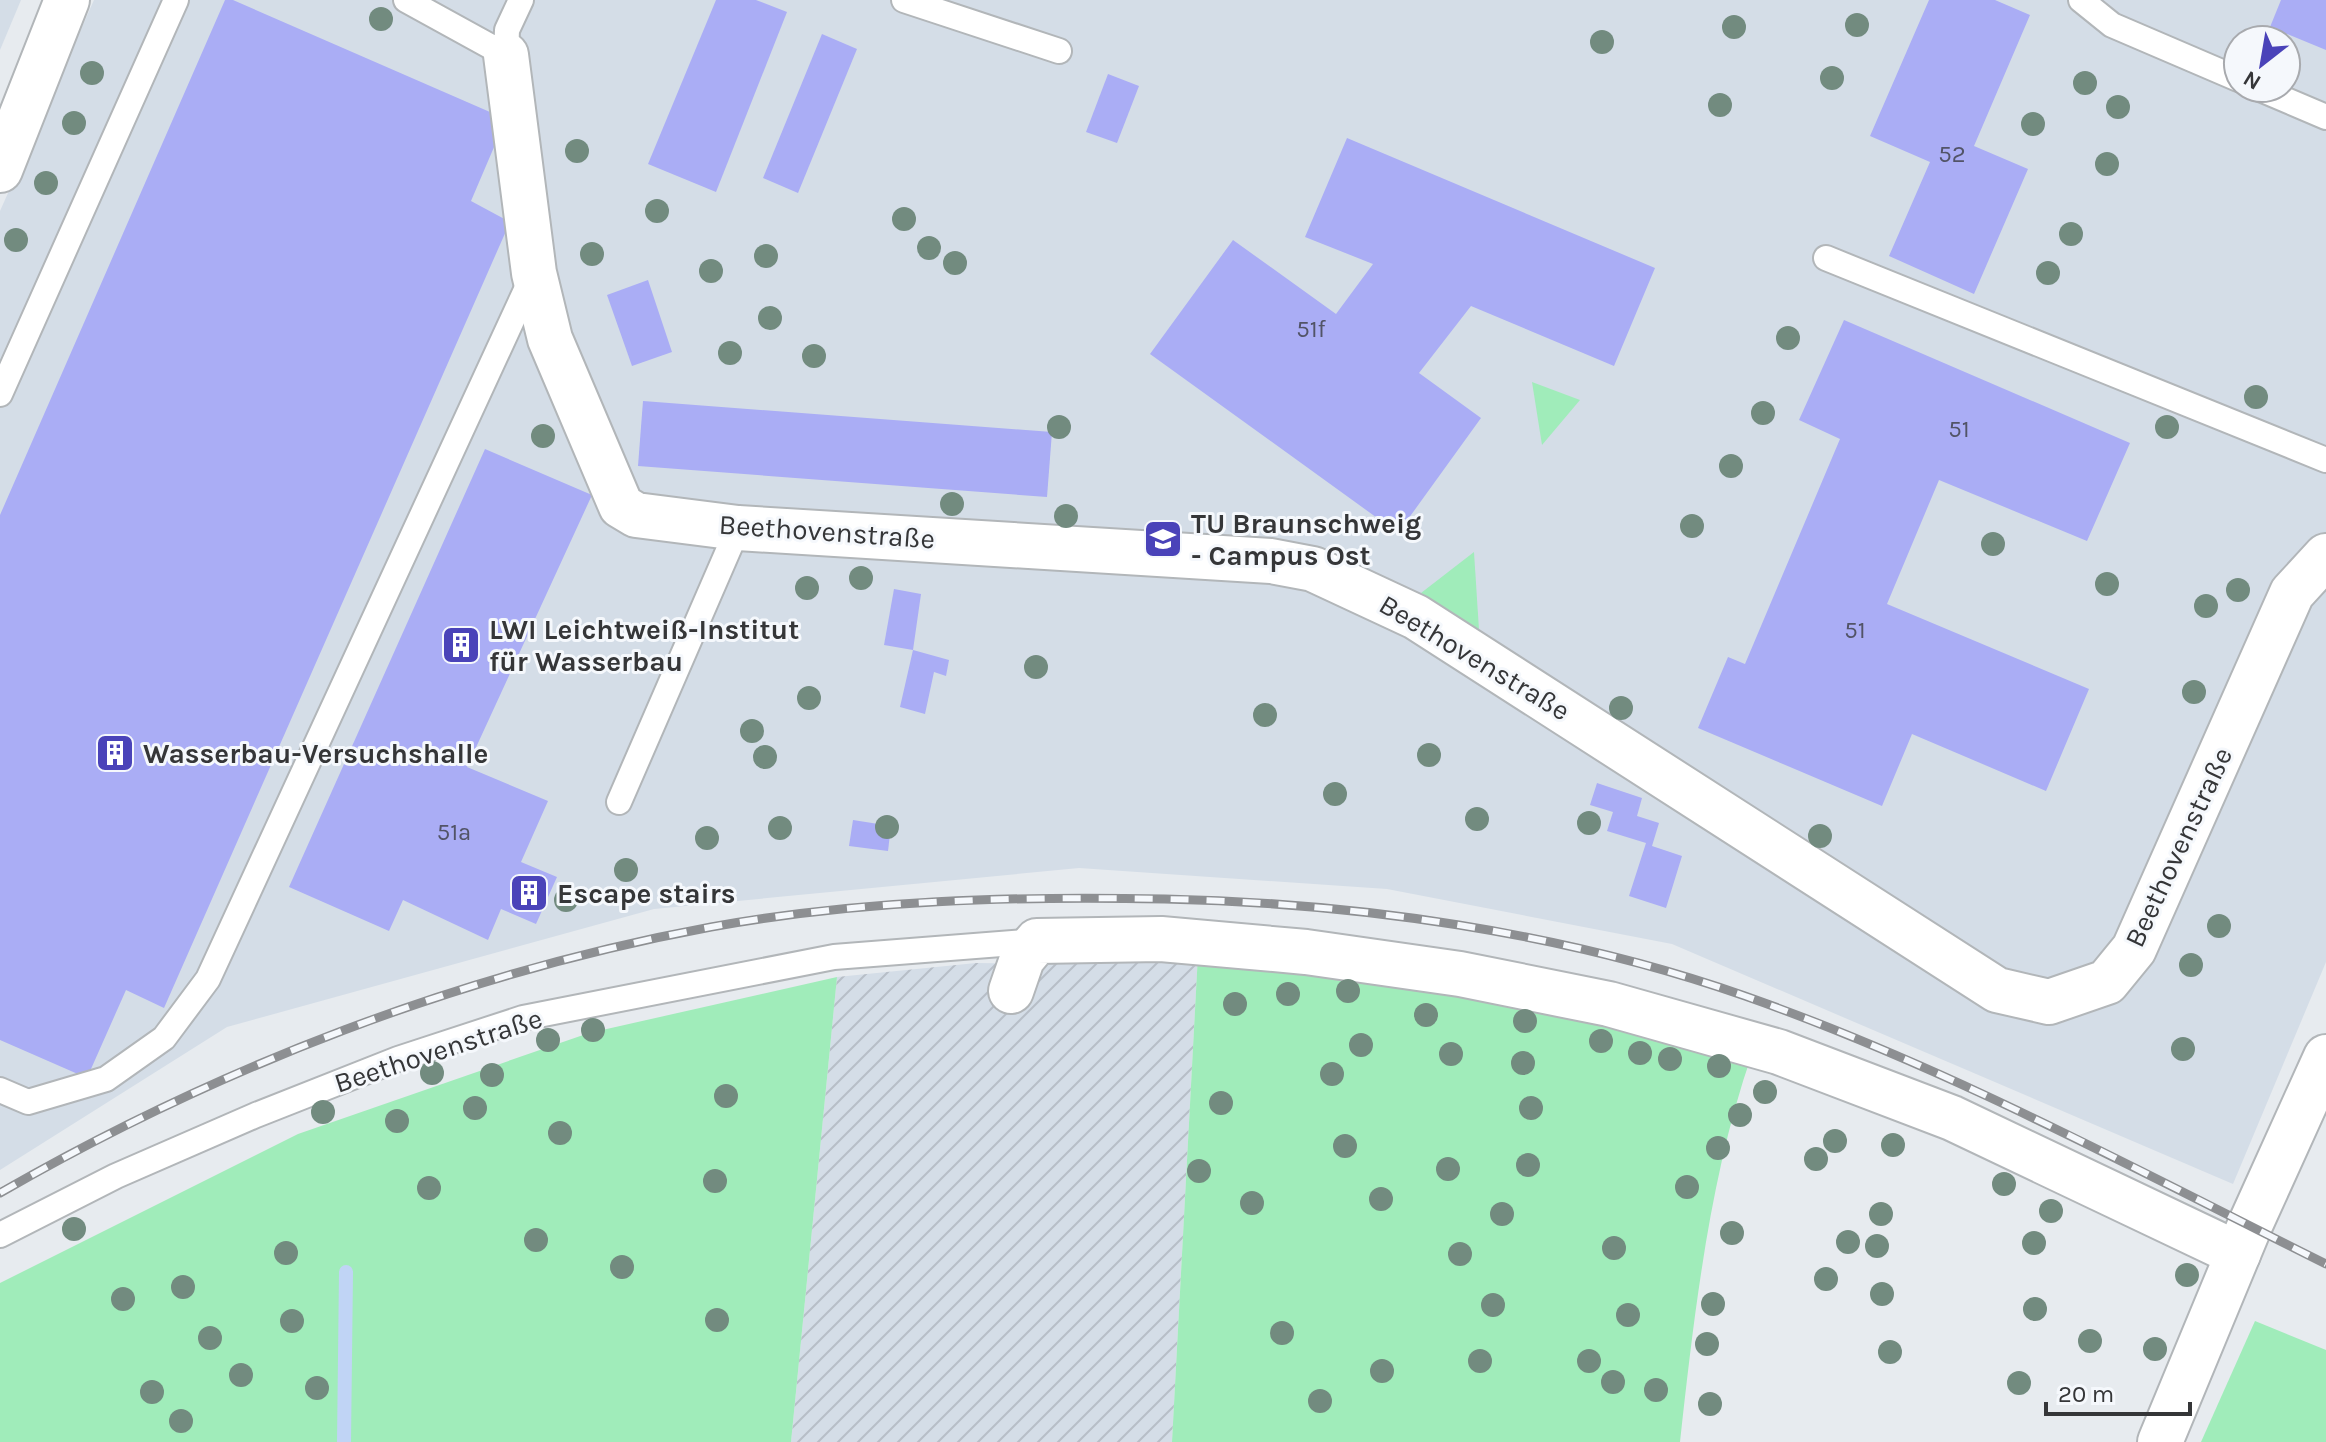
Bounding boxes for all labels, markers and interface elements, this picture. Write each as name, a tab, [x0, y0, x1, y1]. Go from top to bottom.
north arrow	[2222, 24, 2302, 104]
text: N	[2239, 65, 2266, 95]
house number: 52	[1938, 140, 1966, 168]
house number: 51f	[1296, 315, 1327, 343]
house number: 51	[1948, 415, 1970, 443]
street label: Beethovenstraße	[718, 507, 936, 556]
place label: TU Braunschweig - Campus Ost	[1191, 507, 1421, 572]
school or university icon: TU Braunschweig - Campus Ost	[1142, 518, 1184, 560]
street label: Beethovenstraße	[1373, 588, 1576, 727]
place label: LWI Leichtweiß-Institut für Wasserbau	[489, 613, 799, 678]
house number: 51	[1844, 616, 1866, 644]
building icon: LWI Leichtweiß-Institut für Wasserbau	[440, 624, 482, 666]
building icon: Wasserbau-Versuchshalle	[94, 732, 136, 774]
place label: Wasserbau-Versuchshalle	[143, 737, 488, 770]
street label: Beethovenstraße	[2118, 742, 2239, 952]
house number: 51a	[437, 818, 471, 846]
building icon: Escape stairs	[508, 872, 550, 914]
place label: Escape stairs	[557, 877, 736, 910]
street label: Beethovenstraße	[330, 1001, 546, 1100]
scale bar	[2046, 1366, 2190, 1416]
text: 20 m	[2058, 1380, 2114, 1408]

